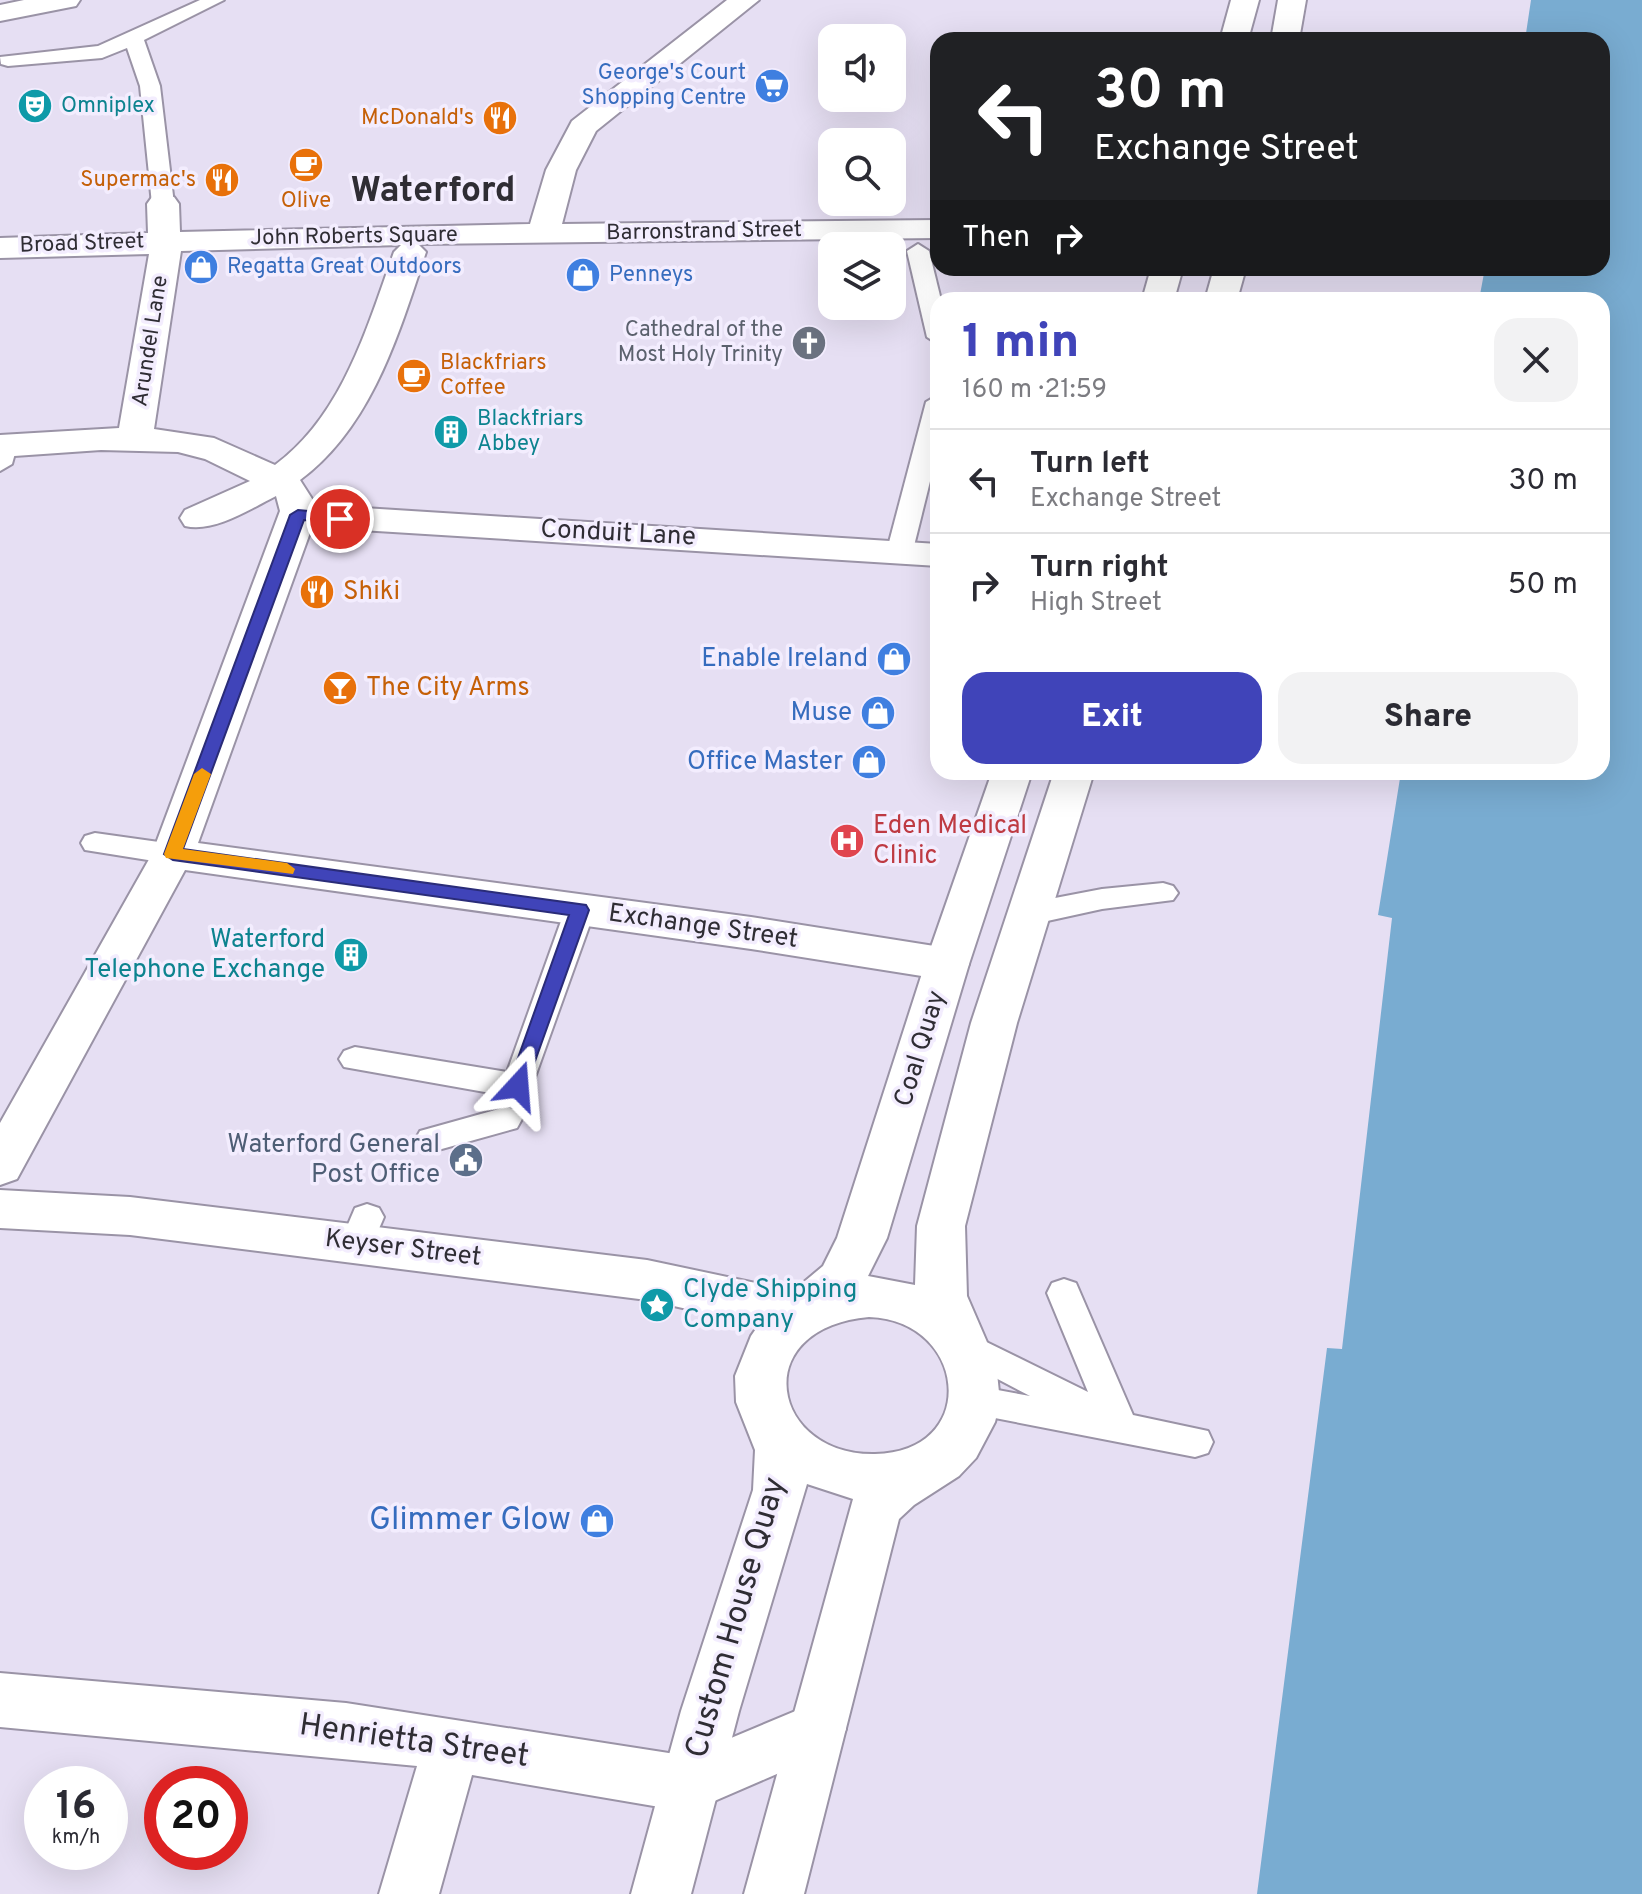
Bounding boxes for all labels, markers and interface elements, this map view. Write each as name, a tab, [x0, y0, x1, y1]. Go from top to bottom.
map controls	[818, 24, 906, 320]
button: sound	[818, 24, 906, 112]
text: 30 m	[1094, 58, 1227, 128]
place label: George's Court Shopping Centre	[582, 60, 746, 112]
icon: left	[962, 64, 1066, 168]
supermarket icon: George's Court Shopping Centre	[753, 67, 791, 105]
theatre icon: Omniplex	[16, 87, 54, 125]
place label: Omniplex	[61, 93, 155, 120]
restaurant icon: McDonald's	[481, 99, 519, 137]
place label: McDonald's	[361, 105, 474, 132]
text: Exchange Street	[1094, 127, 1359, 173]
button: search	[818, 128, 906, 216]
cafe icon: Olive	[287, 146, 325, 184]
restaurant icon: Supermac's	[203, 161, 241, 199]
place label: Supermac's	[80, 167, 196, 194]
district label: Waterford	[350, 169, 516, 215]
place label: Olive	[281, 188, 331, 215]
icon: right	[1046, 216, 1090, 260]
street label: Barronstrand Street	[606, 217, 802, 247]
text: Then	[962, 220, 1030, 257]
street label: John Roberts Square	[250, 222, 458, 252]
street label: Broad Street	[19, 228, 145, 260]
button: layers	[818, 232, 906, 320]
shop icon: Regatta Great Outdoors	[182, 248, 220, 286]
place label: Regatta Great Outdoors	[227, 254, 462, 281]
shop icon: Penneys	[564, 256, 602, 294]
place label: Penneys	[609, 262, 693, 289]
street label: Arundel Lane	[127, 274, 175, 408]
text: 1 min	[962, 314, 1079, 374]
place label: Cathedral of the Most Holy Trinity	[618, 317, 783, 369]
button: close	[1494, 318, 1578, 402]
church icon: Cathedral of the Most Holy Trinity	[790, 324, 828, 362]
place label: Blackfriars Coffee	[440, 350, 546, 402]
cafe icon: Blackfriars Coffee	[395, 357, 433, 395]
text: 160 m · 21:59	[962, 374, 1107, 407]
place label: Blackfriars Abbey	[477, 406, 583, 458]
building icon: Blackfriars Abbey	[432, 413, 470, 451]
text: Turn left	[1030, 446, 1150, 483]
icon: left	[962, 459, 1006, 503]
text: 30 m	[1509, 463, 1578, 500]
text: Exchange Street	[1030, 483, 1221, 516]
pin	[306, 485, 374, 553]
icon: arrive	[318, 497, 362, 541]
street label: Conduit Lane	[539, 513, 697, 555]
text: Turn right	[1030, 550, 1168, 587]
icon: right	[962, 563, 1006, 607]
text: 50 m	[1508, 567, 1578, 604]
restaurant icon: Shiki	[298, 573, 336, 611]
place label: Shiki	[343, 576, 400, 609]
text: High Street	[1030, 587, 1162, 620]
shop icon: Enable Ireland	[875, 640, 913, 678]
place label: Enable Ireland	[701, 643, 868, 676]
bar icon: The City Arms	[321, 669, 359, 707]
place label: The City Arms	[366, 672, 530, 705]
button: Exit	[962, 672, 1262, 764]
button: Share	[1278, 672, 1578, 764]
shop icon: Muse	[859, 694, 897, 732]
place label: Muse	[791, 697, 852, 730]
shop icon: Office Master	[850, 743, 888, 781]
place label: Office Master	[687, 746, 843, 779]
place label: Eden Medical Clinic	[873, 810, 1027, 873]
hospital icon: Eden Medical Clinic	[828, 822, 866, 860]
street label: Exchange Street	[606, 897, 800, 957]
place label: Waterford Telephone Exchange	[84, 924, 325, 987]
building icon: Waterford Telephone Exchange	[332, 936, 370, 974]
street label: Coal Quay	[888, 987, 954, 1111]
position arrow	[476, 1044, 560, 1128]
place label: Waterford General Post Office	[227, 1129, 440, 1192]
public building icon: Waterford General Post Office	[447, 1141, 485, 1179]
street label: Keyser Street	[323, 1223, 483, 1275]
place label: Clyde Shipping Company	[683, 1274, 857, 1337]
place icon: Clyde Shipping Company	[638, 1286, 676, 1324]
street label: Custom House Quay	[678, 1473, 796, 1763]
place label: Glimmer Glow	[369, 1501, 571, 1541]
shop icon: Glimmer Glow	[578, 1502, 616, 1540]
street label: Henrietta Street	[297, 1706, 531, 1778]
speed limit sign: 20	[144, 1766, 248, 1870]
text: 16	[56, 1783, 96, 1833]
text: km/h	[52, 1825, 100, 1851]

